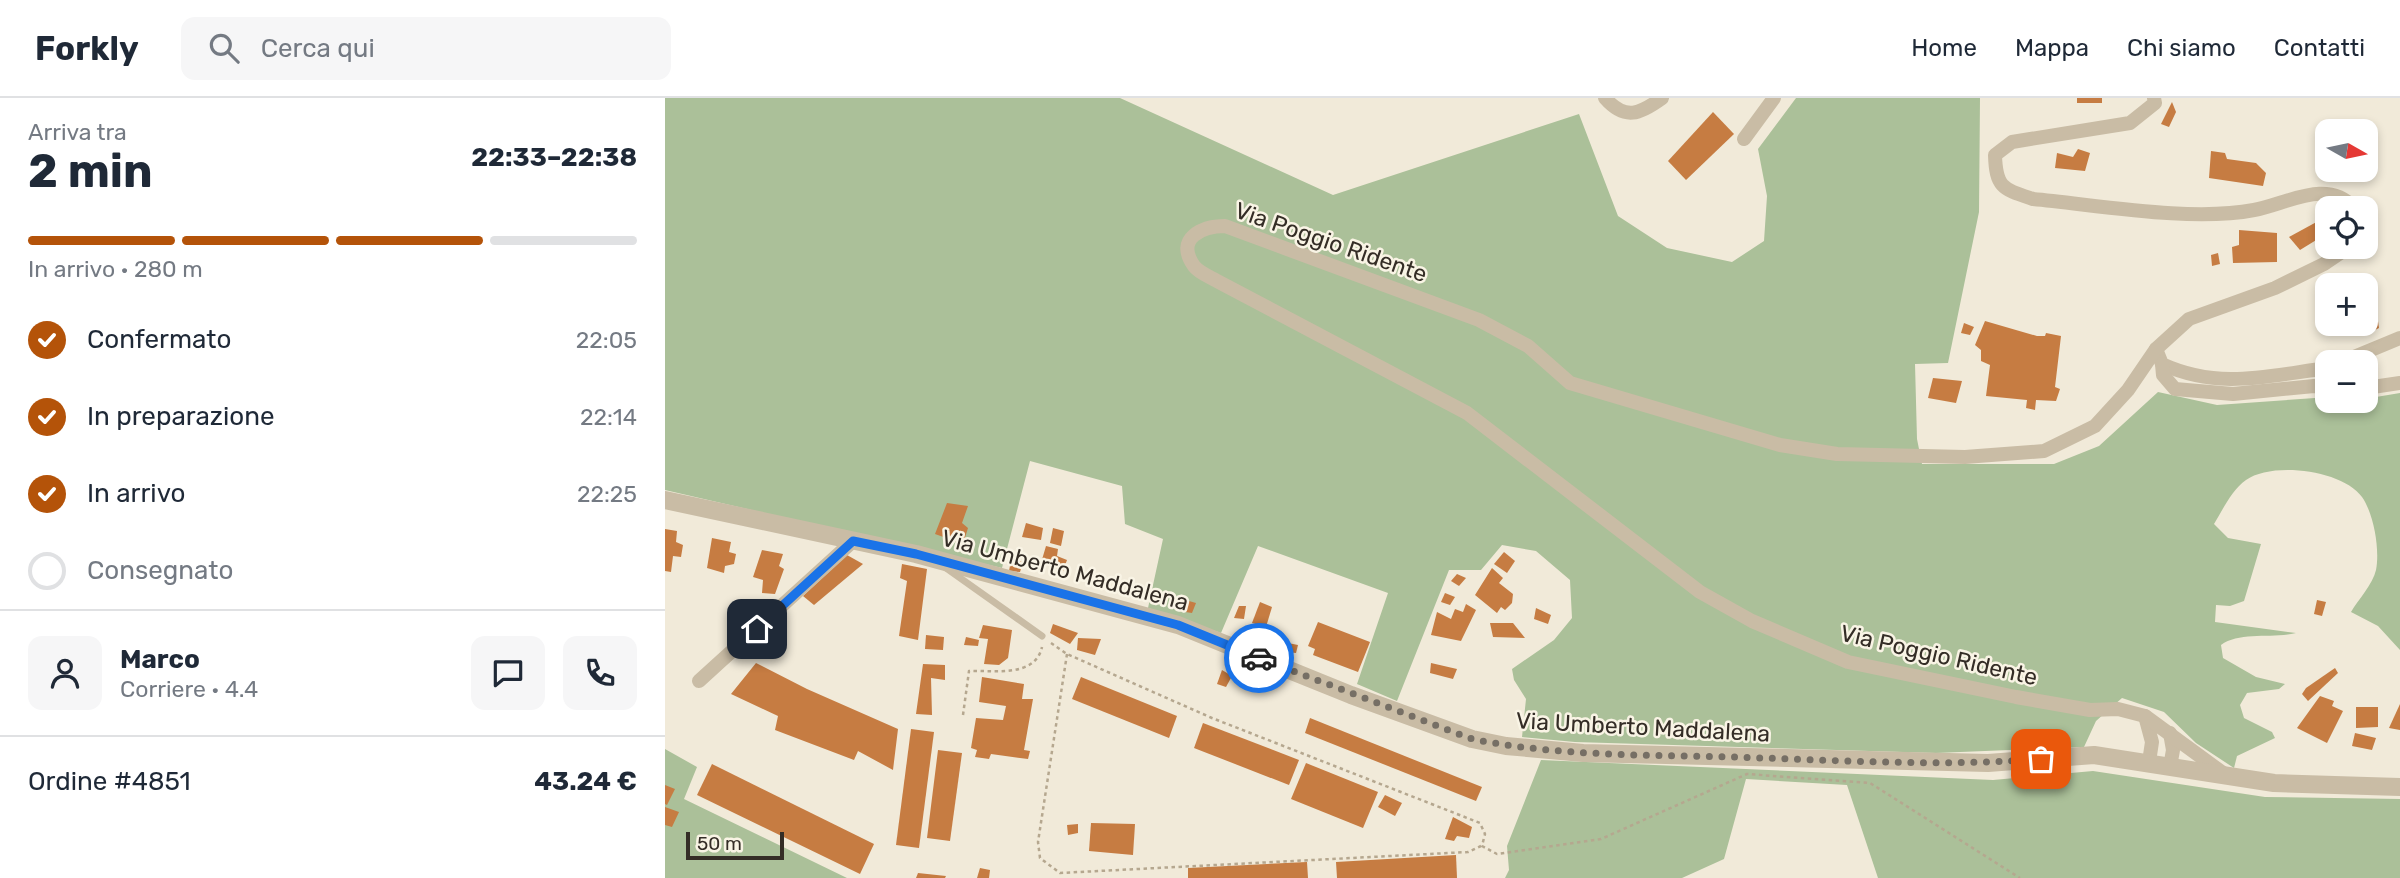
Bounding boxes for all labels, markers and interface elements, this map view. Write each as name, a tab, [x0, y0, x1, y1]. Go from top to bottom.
search box	[181, 17, 671, 80]
text: Forkly	[35, 29, 139, 68]
icon: search	[205, 29, 243, 67]
text: Cerca qui	[261, 33, 375, 64]
text: Home	[1911, 34, 1977, 62]
text: Mappa	[2015, 34, 2089, 62]
text: Chi siamo	[2127, 34, 2236, 62]
text: Contatti	[2274, 34, 2365, 62]
text: Arriva tra	[28, 118, 127, 146]
north arrow	[2315, 119, 2378, 182]
map controls	[2315, 119, 2378, 413]
text: 22:33–22:38	[471, 142, 637, 173]
text: 2 min	[28, 144, 153, 199]
street label: Via Poggio Ridente	[1231, 196, 1431, 288]
button: locate	[2315, 196, 2378, 259]
text: In arrivo · 280 m	[28, 255, 203, 283]
button: +	[2315, 273, 2378, 336]
icon: check	[28, 321, 66, 359]
text: Confermato	[87, 324, 231, 355]
text: 22:05	[576, 326, 637, 354]
button: −	[2315, 350, 2378, 413]
icon: check	[28, 398, 66, 436]
text: In preparazione	[87, 401, 275, 432]
text: 22:14	[580, 403, 637, 431]
icon: check	[28, 475, 66, 513]
text: In arrivo	[87, 478, 185, 509]
text: 22:25	[577, 480, 637, 508]
street label: Via Umberto Maddalena	[938, 524, 1192, 616]
text: Consegnato	[87, 555, 233, 586]
pin	[727, 599, 787, 659]
icon: home	[738, 610, 776, 648]
street label: Via Poggio Ridente	[1838, 619, 2040, 691]
courier	[1224, 623, 1294, 693]
button: person	[28, 636, 102, 710]
button: chat	[471, 636, 545, 710]
button: phone	[563, 636, 637, 710]
icon: car	[1240, 639, 1278, 677]
text: Marco	[120, 644, 200, 675]
text: Corriere · 4.4	[120, 675, 258, 703]
street label: Via Umberto Maddalena	[1515, 706, 1771, 748]
pin	[2011, 729, 2071, 789]
icon: bag	[2022, 740, 2060, 778]
text: Ordine #4851	[28, 766, 191, 797]
text: 43.24 €	[534, 766, 637, 797]
scale bar	[686, 829, 784, 861]
text: 50 m	[697, 832, 742, 855]

